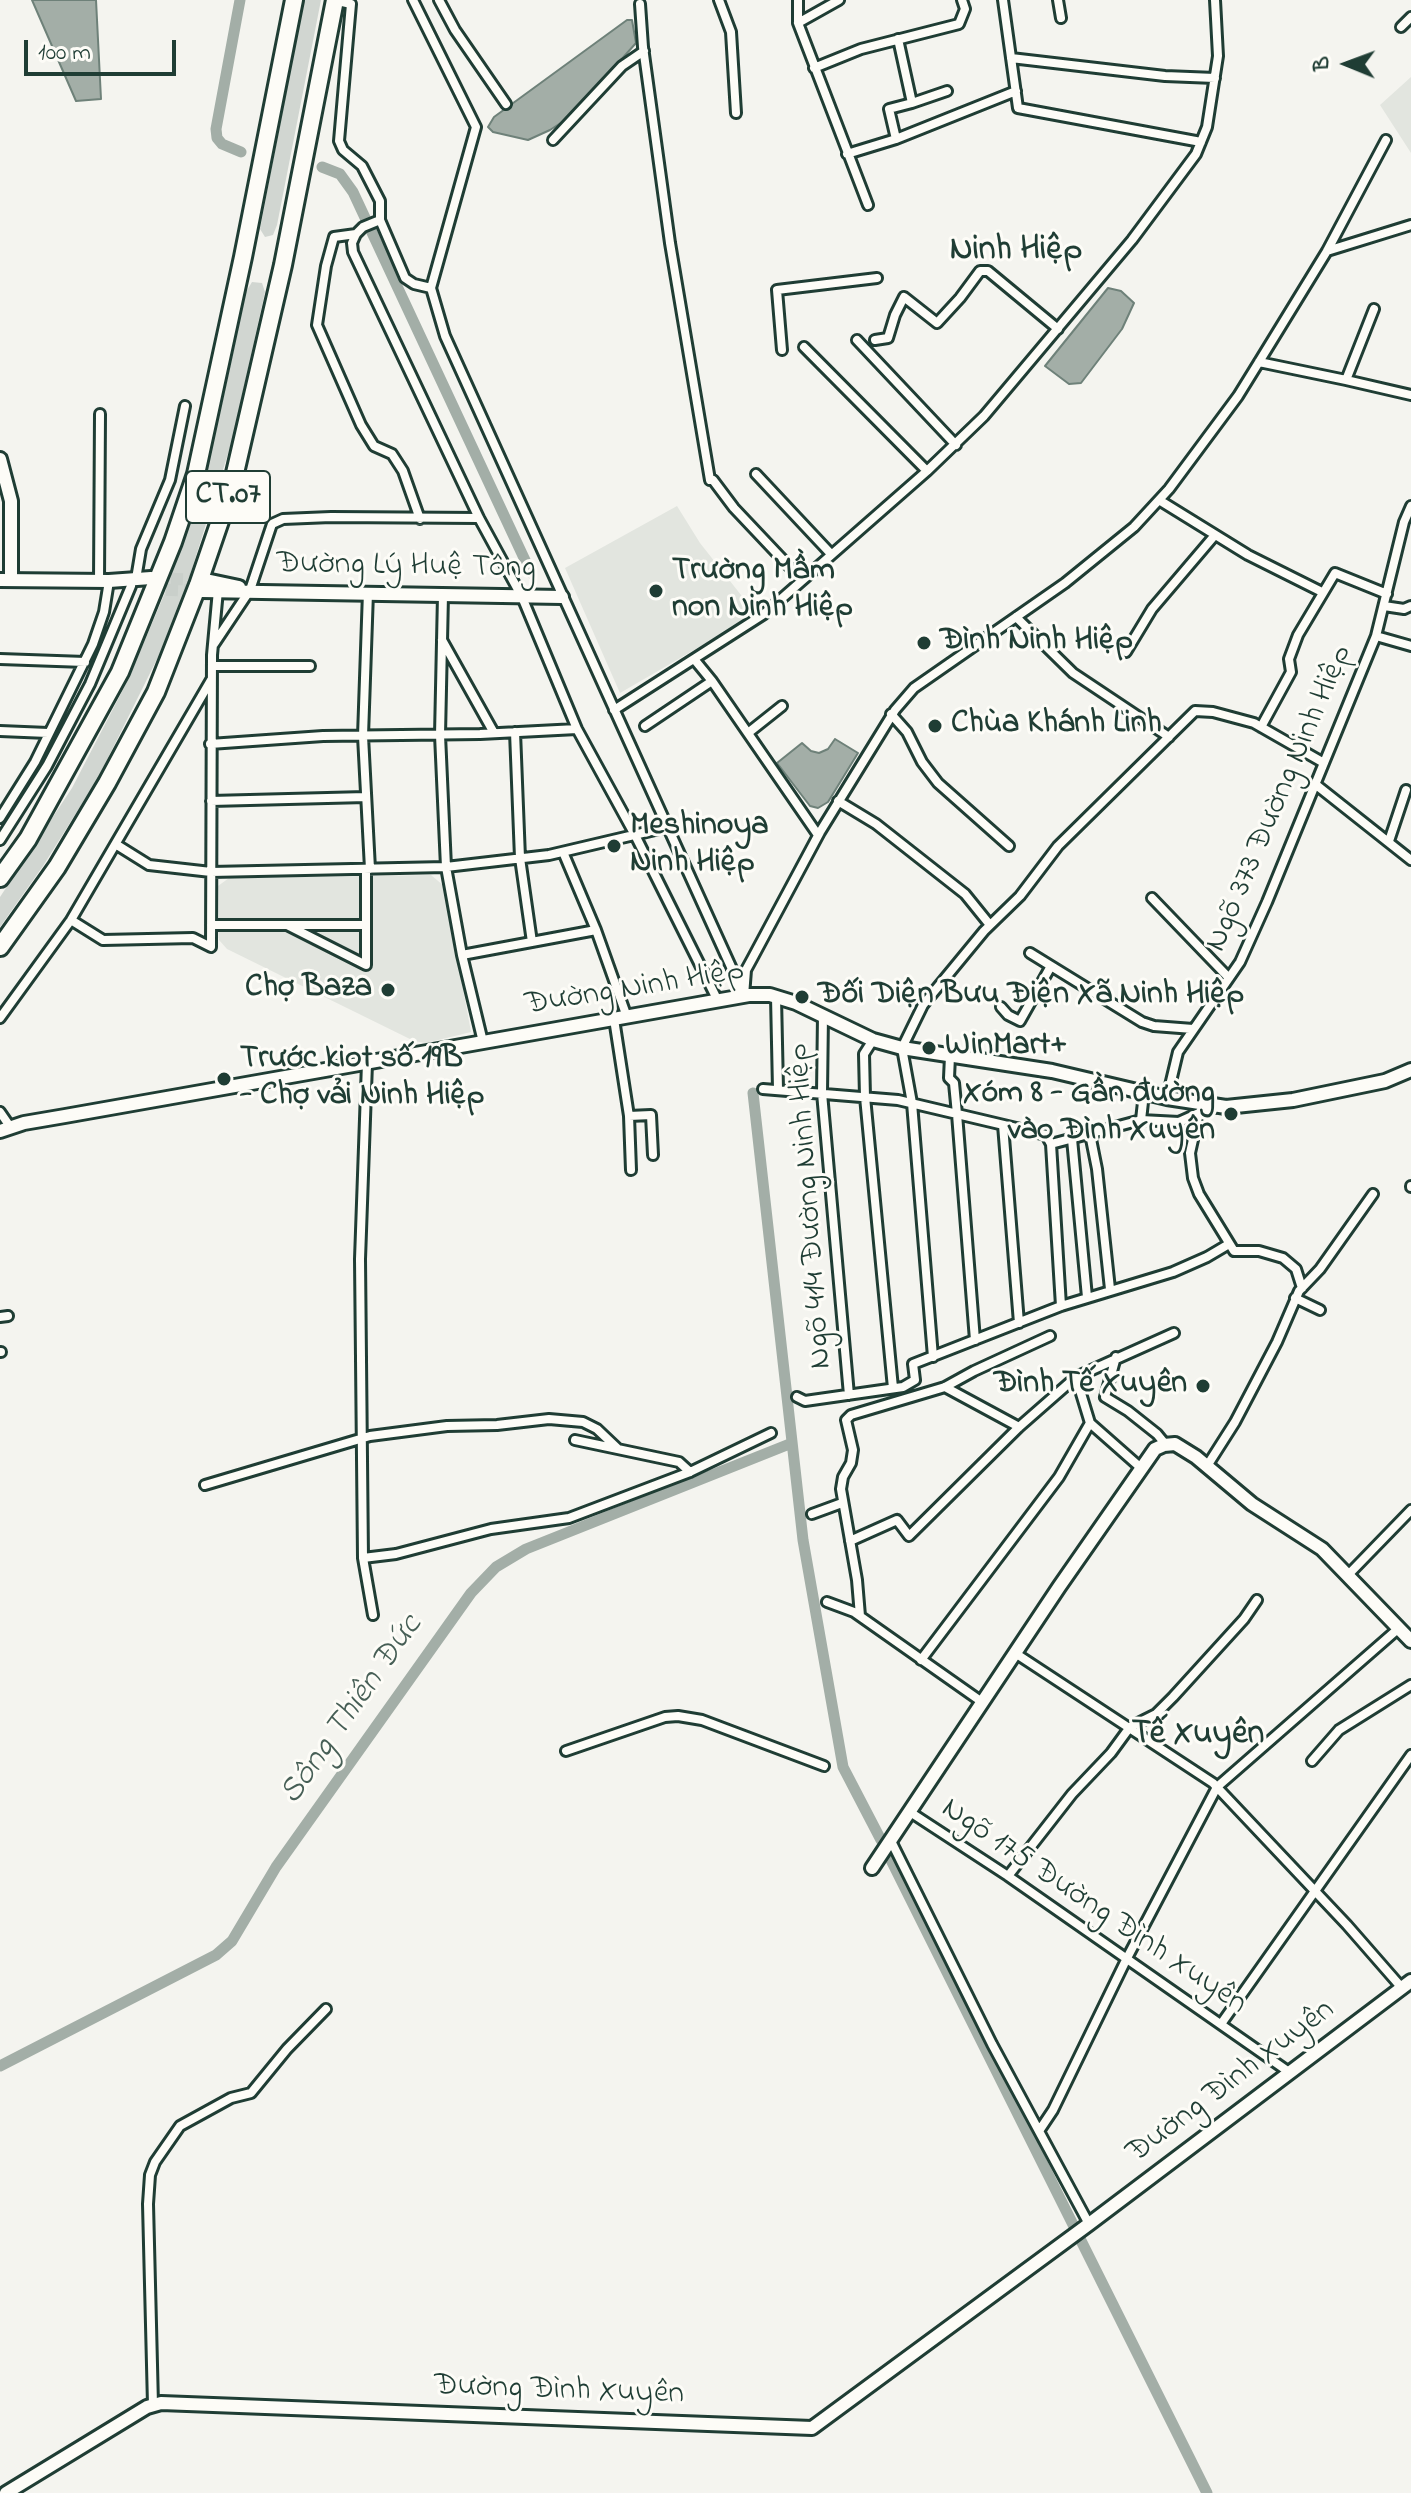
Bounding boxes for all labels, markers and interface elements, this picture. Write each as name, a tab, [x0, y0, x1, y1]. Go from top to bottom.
scale bar	[28, 24, 180, 74]
north arrow	[1307, 24, 1387, 104]
text: 100 m	[38, 36, 91, 71]
text: B	[1307, 56, 1339, 71]
district label: Ninh Hiệp	[950, 232, 1082, 272]
road number: CT.07	[186, 471, 270, 523]
street label: Đường Lý Huệ Tông	[276, 547, 536, 589]
place label: Trường Mầm non Ninh Hiệp	[672, 554, 853, 629]
marker: Trường Mầm non Ninh Hiệp	[647, 582, 665, 600]
place label: Đình Ninh Hiệp	[940, 624, 1133, 662]
marker: Đình Ninh Hiệp	[915, 634, 933, 652]
street label: Ngõ 373 Đường Ninh Hiệp	[1199, 640, 1363, 958]
place label: Chùa Khánh Linh	[951, 707, 1162, 745]
marker: Chùa Khánh Linh	[926, 717, 944, 735]
place label: Meshinoya Ninh Hiệp	[630, 809, 768, 884]
marker: Meshinoya Ninh Hiệp	[605, 837, 623, 855]
street label: Đường Ninh Hiệp	[523, 954, 747, 1026]
place label: Chợ Baza	[245, 971, 372, 1009]
place label: Đối Diện Bưu Điện Xã Ninh Hiệp	[818, 978, 1244, 1016]
marker: Chợ Baza	[379, 981, 397, 999]
marker: Đối Diện Bưu Điện Xã Ninh Hiệp	[793, 988, 811, 1006]
place label: WinMart+	[945, 1029, 1067, 1067]
marker: WinMart+	[920, 1039, 938, 1057]
place label: Trước kiot số 19B - Chợ vải Ninh Hiệp	[240, 1042, 484, 1117]
street label: Ngõ 414 Đường Ninh Hiệp	[781, 1042, 843, 1370]
marker: Trước kiot số 19B - Chợ vải Ninh Hiệp	[215, 1070, 233, 1088]
place label: Xóm 8 - Gần đường vào Đình Xuyên	[963, 1077, 1215, 1152]
marker: Xóm 8 - Gần đường vào Đình Xuyên	[1222, 1105, 1240, 1123]
place label: Đình Tế Xuyên	[994, 1367, 1187, 1405]
marker: Đình Tế Xuyên	[1194, 1377, 1212, 1395]
water label: Sông Thiên Đức	[273, 1608, 433, 1814]
district label: Tế Xuyên	[1132, 1716, 1264, 1756]
street label: Ngõ 175 Đường Đình Xuyên	[933, 1791, 1253, 2025]
street label: Đường Đình Xuyên	[1121, 1992, 1343, 2174]
street label: Đường Đình Xuyên	[433, 2368, 685, 2416]

